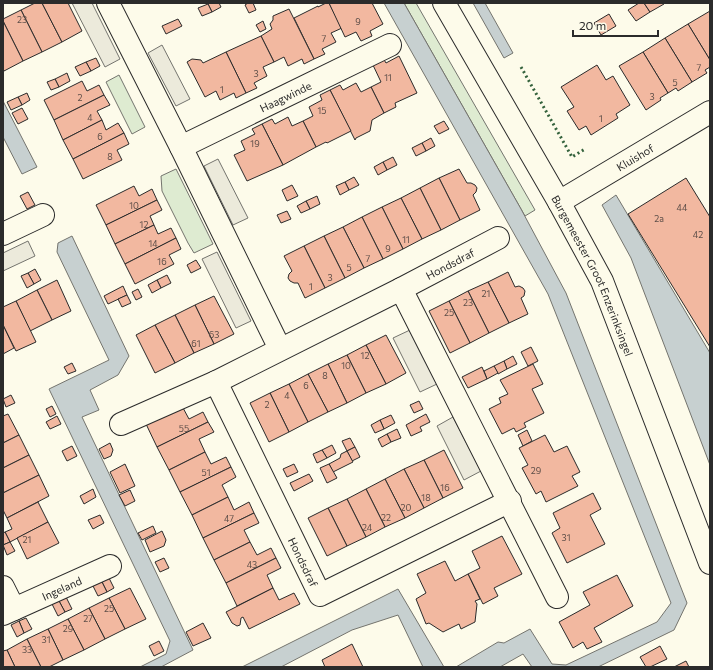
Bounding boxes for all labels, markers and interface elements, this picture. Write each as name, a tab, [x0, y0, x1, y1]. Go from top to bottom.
scale bar	[573, 12, 658, 38]
house number: 23	[17, 14, 27, 25]
house number: 9	[355, 16, 361, 27]
text: 20 m	[579, 18, 606, 32]
house number: 7	[322, 33, 327, 44]
house number: 7	[697, 62, 702, 73]
house number: 3	[253, 68, 259, 79]
house number: 11	[384, 72, 392, 83]
house number: 5	[672, 77, 678, 88]
street label: Haagwinde	[257, 78, 313, 114]
house number: 1	[220, 84, 224, 95]
house number: 3	[649, 91, 655, 102]
house number: 2	[78, 92, 83, 103]
house number: 15	[317, 105, 327, 116]
house number: 4	[87, 112, 93, 123]
house number: 1	[599, 113, 603, 124]
house number: 6	[97, 131, 103, 142]
house number: 19	[250, 138, 260, 149]
street label: Kluishof	[613, 140, 656, 173]
house number: 8	[107, 151, 113, 162]
street label: Burgemeester Groot Enzerinksingel	[550, 193, 637, 358]
house number: 10	[129, 200, 139, 211]
house number: 44	[677, 202, 688, 213]
house number: 2a	[654, 213, 664, 224]
house number: 12	[140, 219, 148, 230]
house number: 42	[693, 229, 703, 240]
house number: 11	[402, 234, 410, 245]
house number: 14	[148, 238, 158, 249]
house number: 9	[385, 243, 391, 254]
street label: Hondsdraf	[423, 245, 477, 282]
house number: 7	[366, 253, 371, 264]
house number: 16	[157, 256, 167, 267]
house number: 5	[346, 262, 352, 273]
house number: 3	[327, 272, 333, 283]
house number: 1	[309, 281, 313, 292]
house number: 21	[482, 288, 490, 299]
house number: 23	[463, 297, 473, 308]
house number: 25	[444, 307, 454, 318]
house number: 63	[209, 329, 219, 340]
house number: 61	[191, 338, 201, 349]
house number: 12	[361, 350, 369, 361]
house number: 10	[341, 360, 351, 371]
house number: 8	[322, 370, 328, 381]
house number: 6	[303, 380, 309, 391]
house number: 4	[284, 390, 290, 401]
house number: 2	[265, 399, 270, 410]
house number: 55	[179, 423, 189, 434]
house number: 29	[531, 465, 541, 476]
house number: 51	[201, 467, 211, 478]
house number: 16	[440, 482, 450, 493]
house number: 18	[421, 492, 431, 503]
house number: 20	[401, 502, 412, 513]
house number: 22	[381, 512, 391, 523]
house number: 47	[224, 513, 234, 524]
house number: 24	[362, 522, 373, 533]
house number: 31	[562, 532, 570, 543]
house number: 21	[23, 534, 31, 545]
street label: Hondsdraf	[286, 535, 322, 589]
house number: 43	[247, 559, 257, 570]
street label: Ingeland	[39, 573, 83, 602]
house number: 25	[104, 603, 114, 614]
house number: 27	[83, 613, 93, 624]
house number: 29	[63, 623, 73, 634]
house number: 31	[42, 634, 50, 645]
house number: 33	[22, 644, 32, 655]

